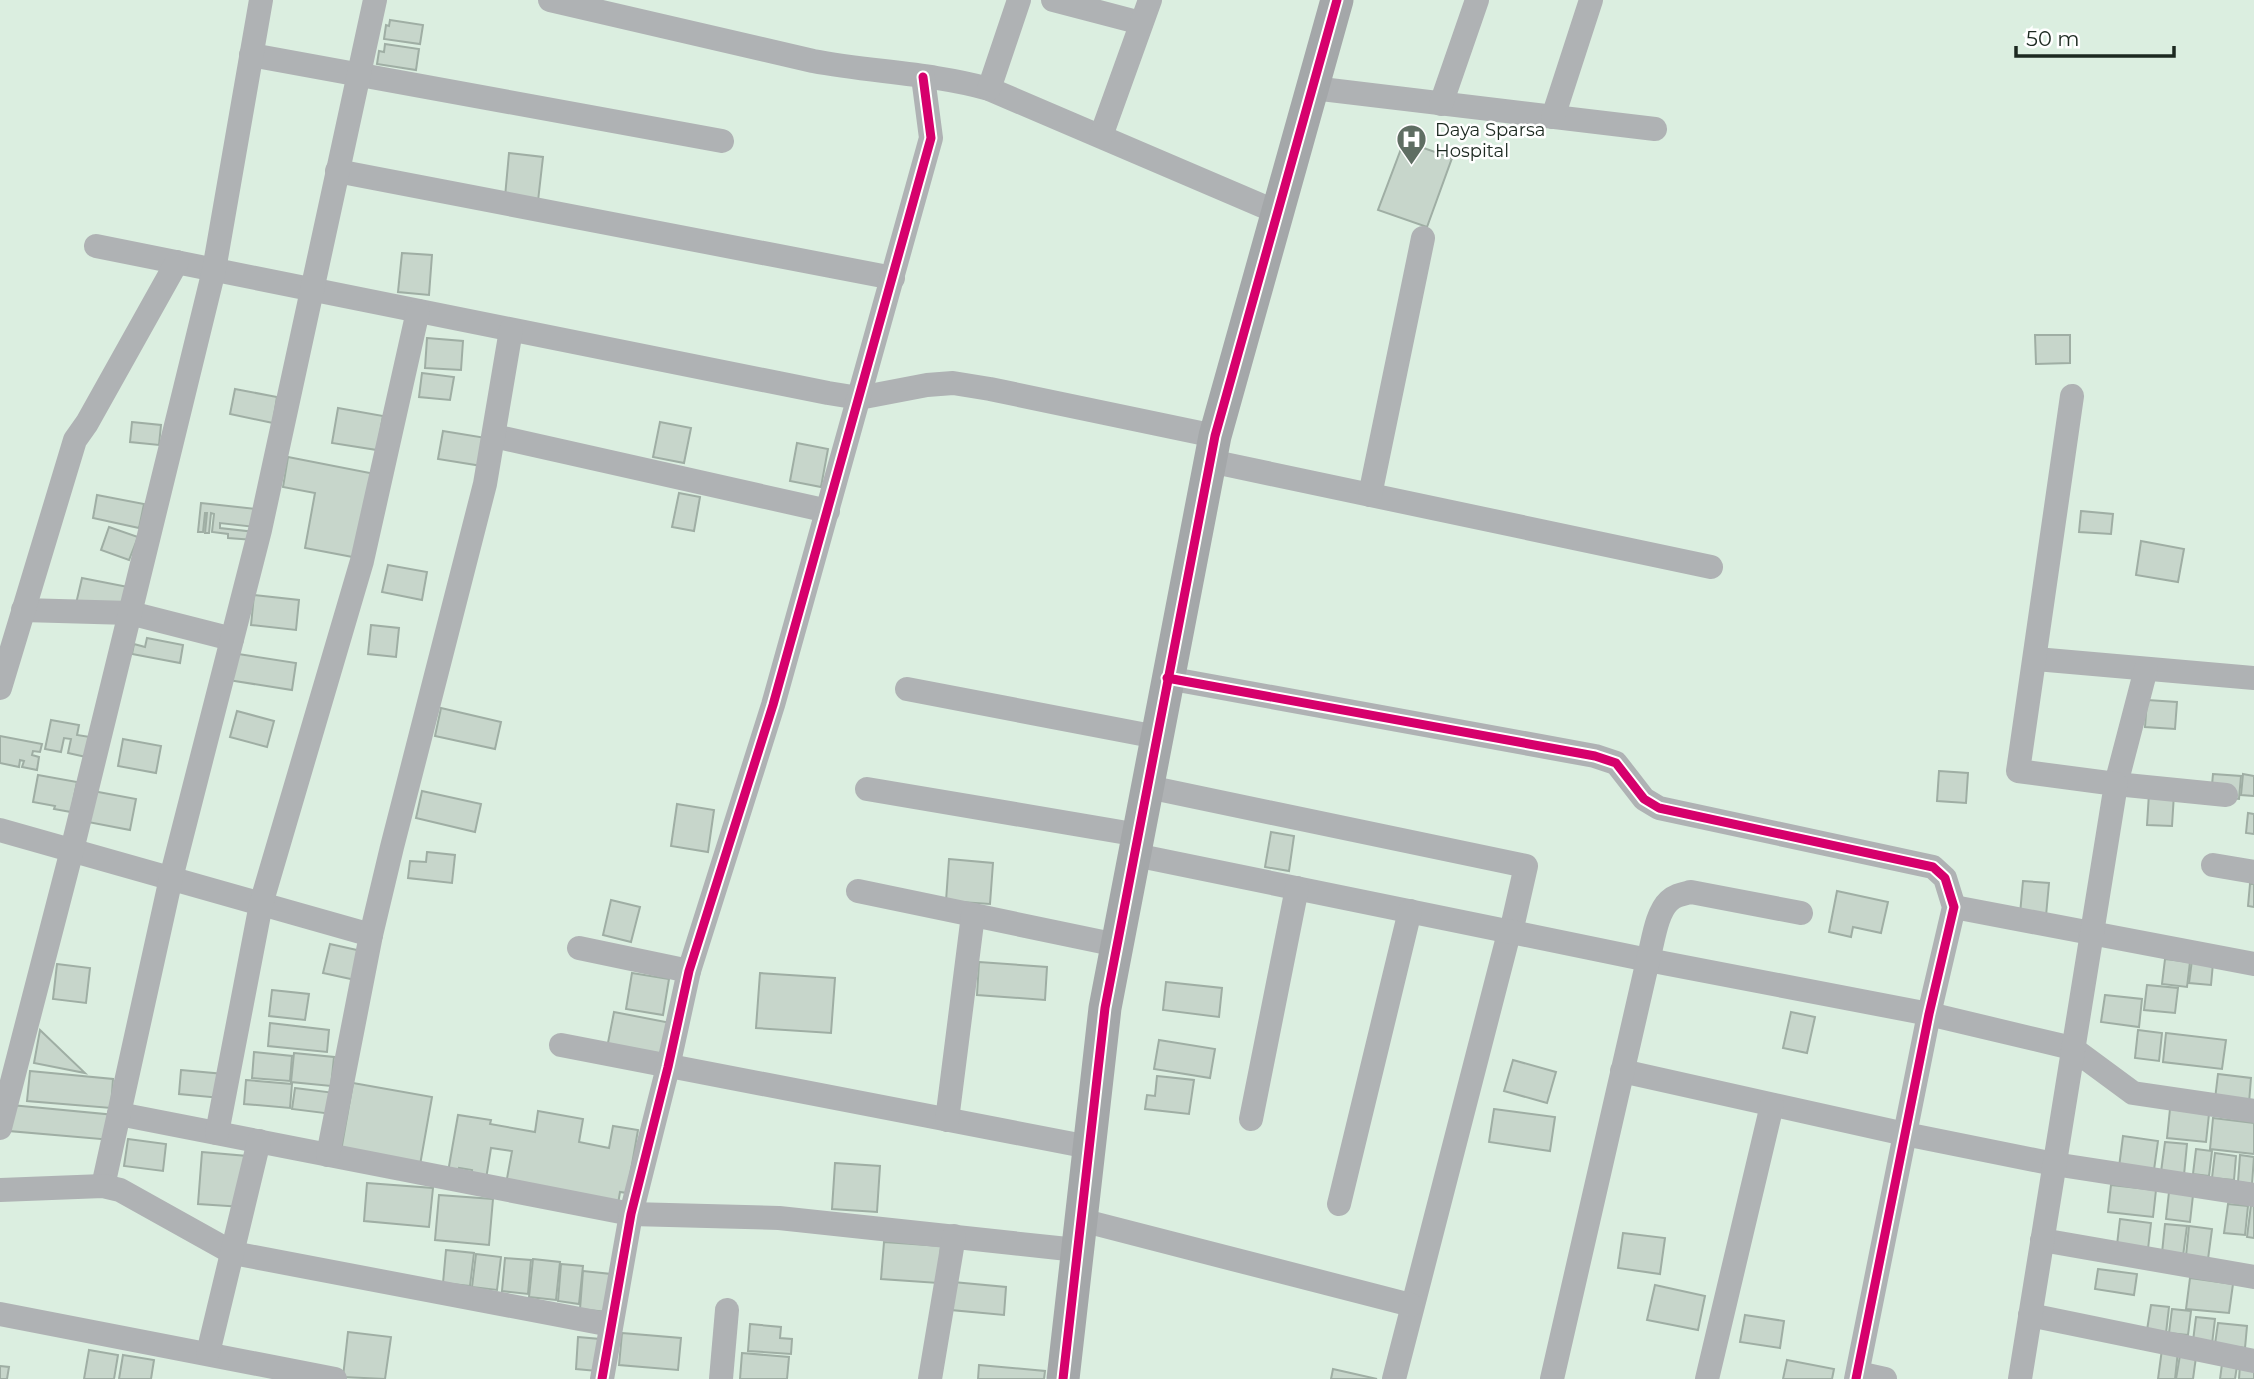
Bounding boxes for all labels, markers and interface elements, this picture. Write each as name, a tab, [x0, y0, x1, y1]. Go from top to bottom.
scale bar	[2016, 14, 2174, 58]
text: 50 m	[2026, 26, 2080, 51]
place label: Daya Sparsa Hospital	[1435, 119, 1545, 162]
hospital icon: Daya Sparsa Hospital	[1395, 123, 1429, 167]

